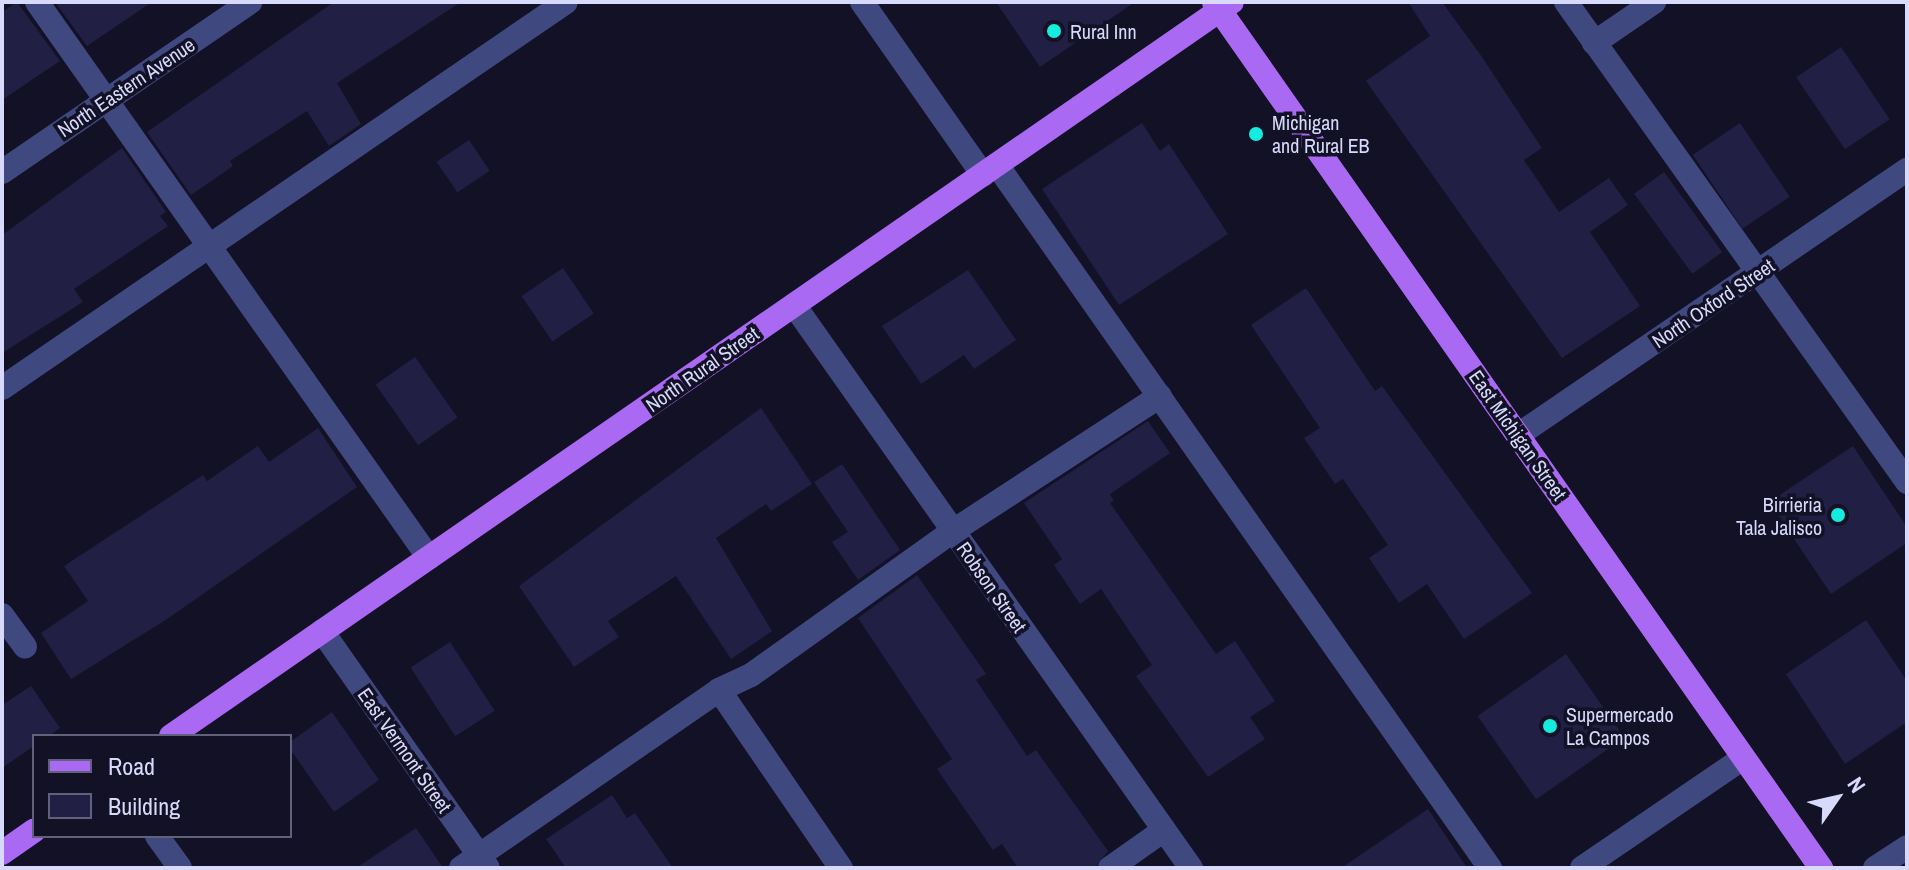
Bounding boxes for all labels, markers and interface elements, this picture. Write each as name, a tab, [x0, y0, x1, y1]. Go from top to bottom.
place label: Rural Inn	[1070, 19, 1137, 43]
marker: Rural Inn	[1045, 22, 1063, 40]
street label: North Eastern Avenue	[53, 32, 199, 142]
place label: Michigan and Rural EB	[1272, 110, 1370, 157]
marker: Michigan and Rural EB	[1247, 125, 1265, 143]
street label: North Oxford Street	[1647, 253, 1779, 353]
street label: North Rural Street	[641, 321, 763, 417]
street label: East Michigan Street	[1464, 365, 1572, 505]
place label: Birrieria Tala Jalisco	[1736, 492, 1822, 539]
marker: Birrieria Tala Jalisco	[1829, 506, 1847, 524]
street label: Robson Street	[952, 537, 1032, 637]
street label: East Vermont Street	[353, 683, 457, 817]
place label: Supermercado La Campos	[1566, 702, 1674, 749]
marker: Supermercado La Campos	[1541, 717, 1559, 735]
legend	[32, 734, 292, 838]
text: Road	[108, 750, 155, 782]
north arrow	[1797, 758, 1877, 838]
text: N	[1841, 771, 1873, 798]
text: Building	[108, 790, 180, 822]

